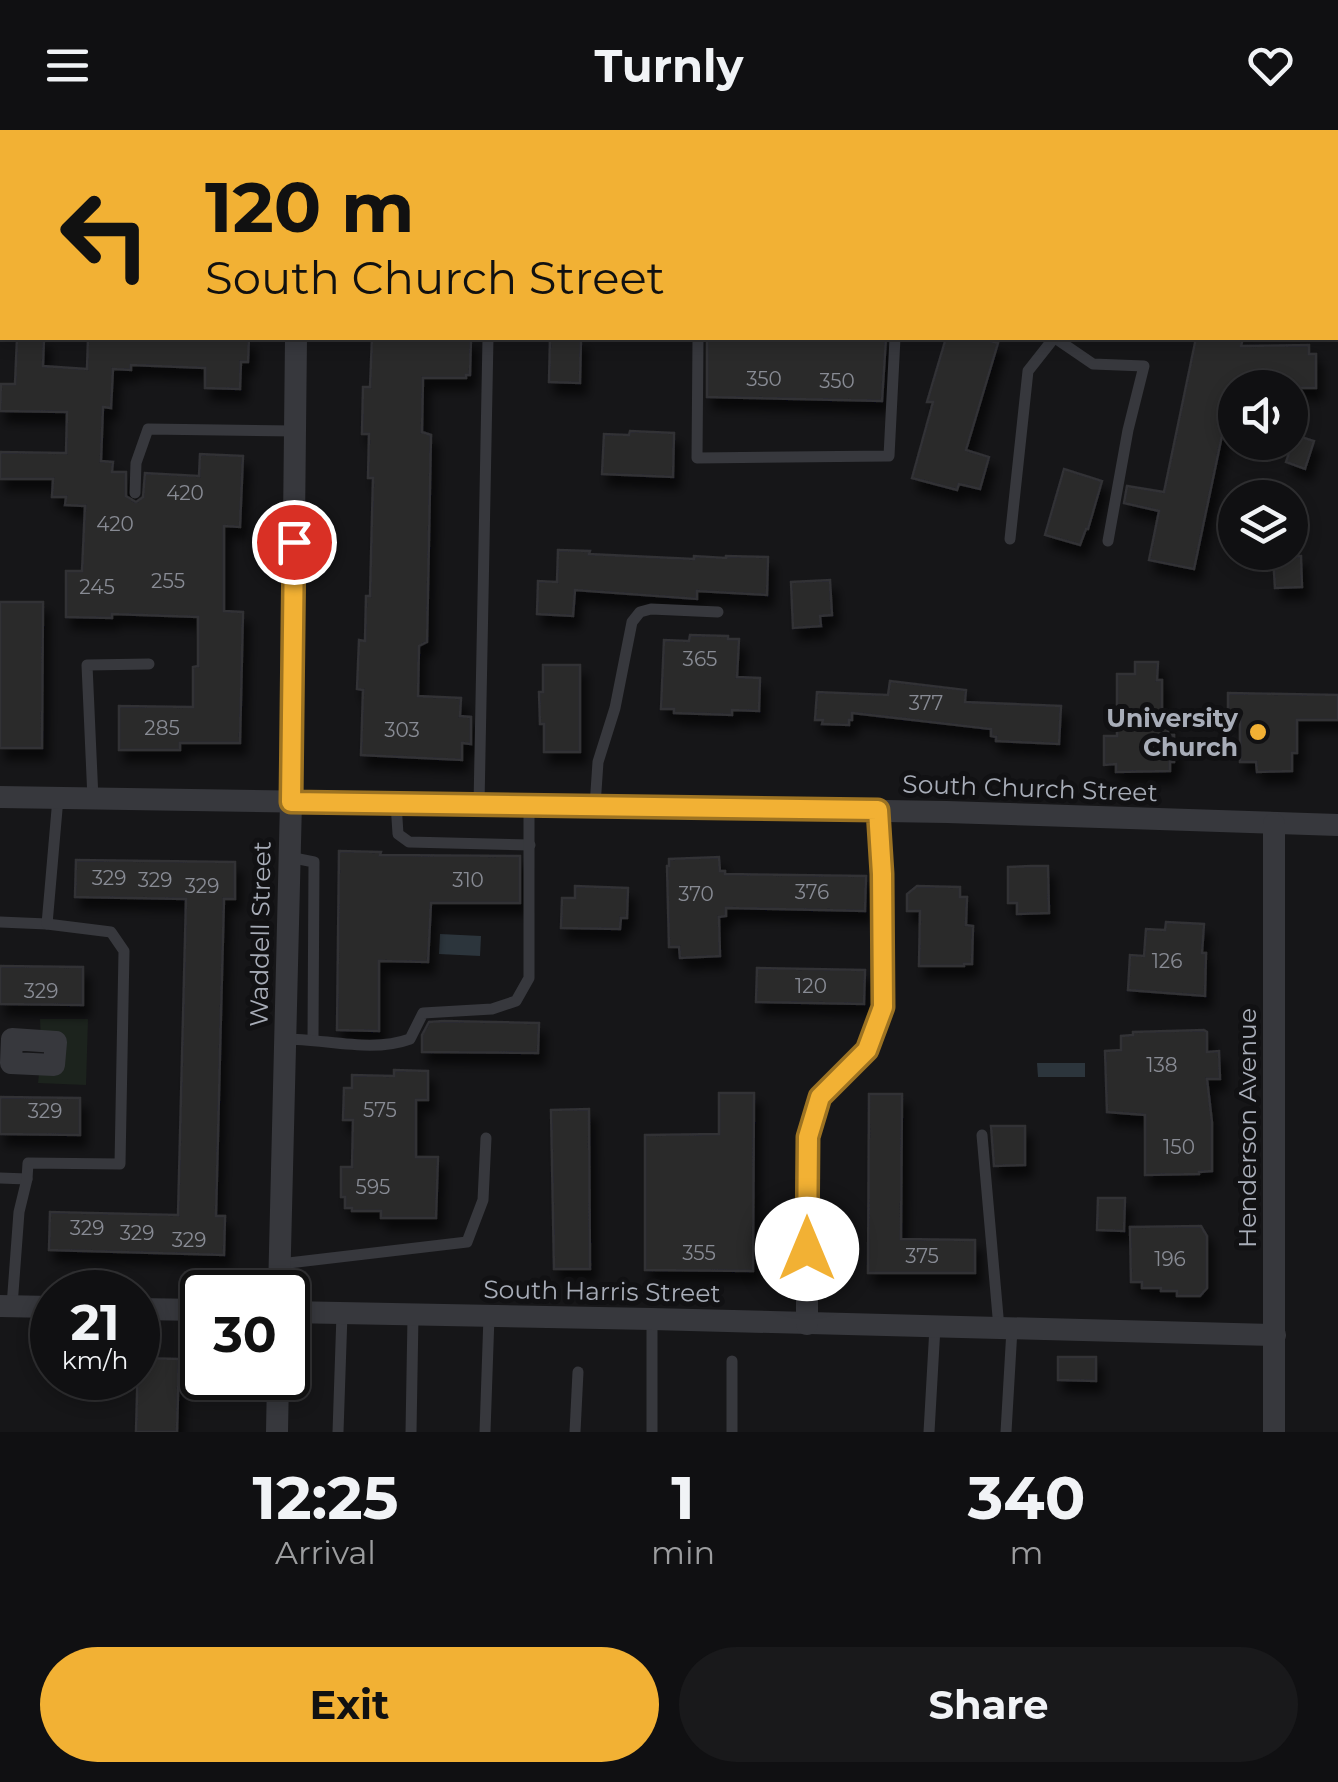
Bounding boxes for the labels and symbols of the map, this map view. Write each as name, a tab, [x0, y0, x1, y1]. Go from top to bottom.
house number: 350	[746, 367, 782, 391]
house number: 350	[819, 369, 855, 393]
house number: 420	[166, 481, 204, 505]
pin	[252, 500, 337, 585]
house number: 420	[96, 512, 134, 536]
house number: 255	[151, 569, 185, 593]
house number: 245	[79, 575, 115, 599]
house number: 365	[683, 647, 717, 671]
house number: 377	[909, 691, 943, 715]
place label: University Church	[1106, 703, 1239, 762]
house number: 285	[144, 716, 180, 740]
house number: 303	[384, 718, 420, 742]
marker: University Church	[1247, 721, 1269, 743]
street label: South Church Street	[902, 769, 1158, 807]
street label: Waddell Street	[243, 841, 277, 1027]
house number: 329	[92, 866, 126, 890]
house number: 329	[138, 868, 172, 892]
house number: 310	[452, 868, 484, 892]
house number: 329	[185, 874, 219, 898]
house number: 376	[795, 880, 829, 904]
house number: 370	[678, 882, 714, 906]
house number: 126	[1152, 949, 1182, 973]
house number: 120	[795, 974, 827, 998]
house number: 329	[24, 979, 58, 1003]
street label: Henderson Avenue	[1232, 1008, 1262, 1248]
house number: 138	[1146, 1053, 1178, 1077]
house number: 575	[363, 1098, 397, 1122]
house number: 329	[28, 1099, 62, 1123]
house number: 150	[1163, 1135, 1195, 1159]
house number: 595	[356, 1175, 390, 1199]
position arrow	[755, 1197, 859, 1301]
house number: 329	[70, 1216, 104, 1240]
house number: 329	[120, 1221, 154, 1245]
house number: 329	[172, 1228, 206, 1252]
house number: 355	[682, 1241, 716, 1265]
house number: 375	[905, 1244, 939, 1268]
house number: 196	[1154, 1247, 1186, 1271]
speed limit sign: 30	[180, 1270, 310, 1400]
street label: South Harris Street	[483, 1274, 721, 1308]

